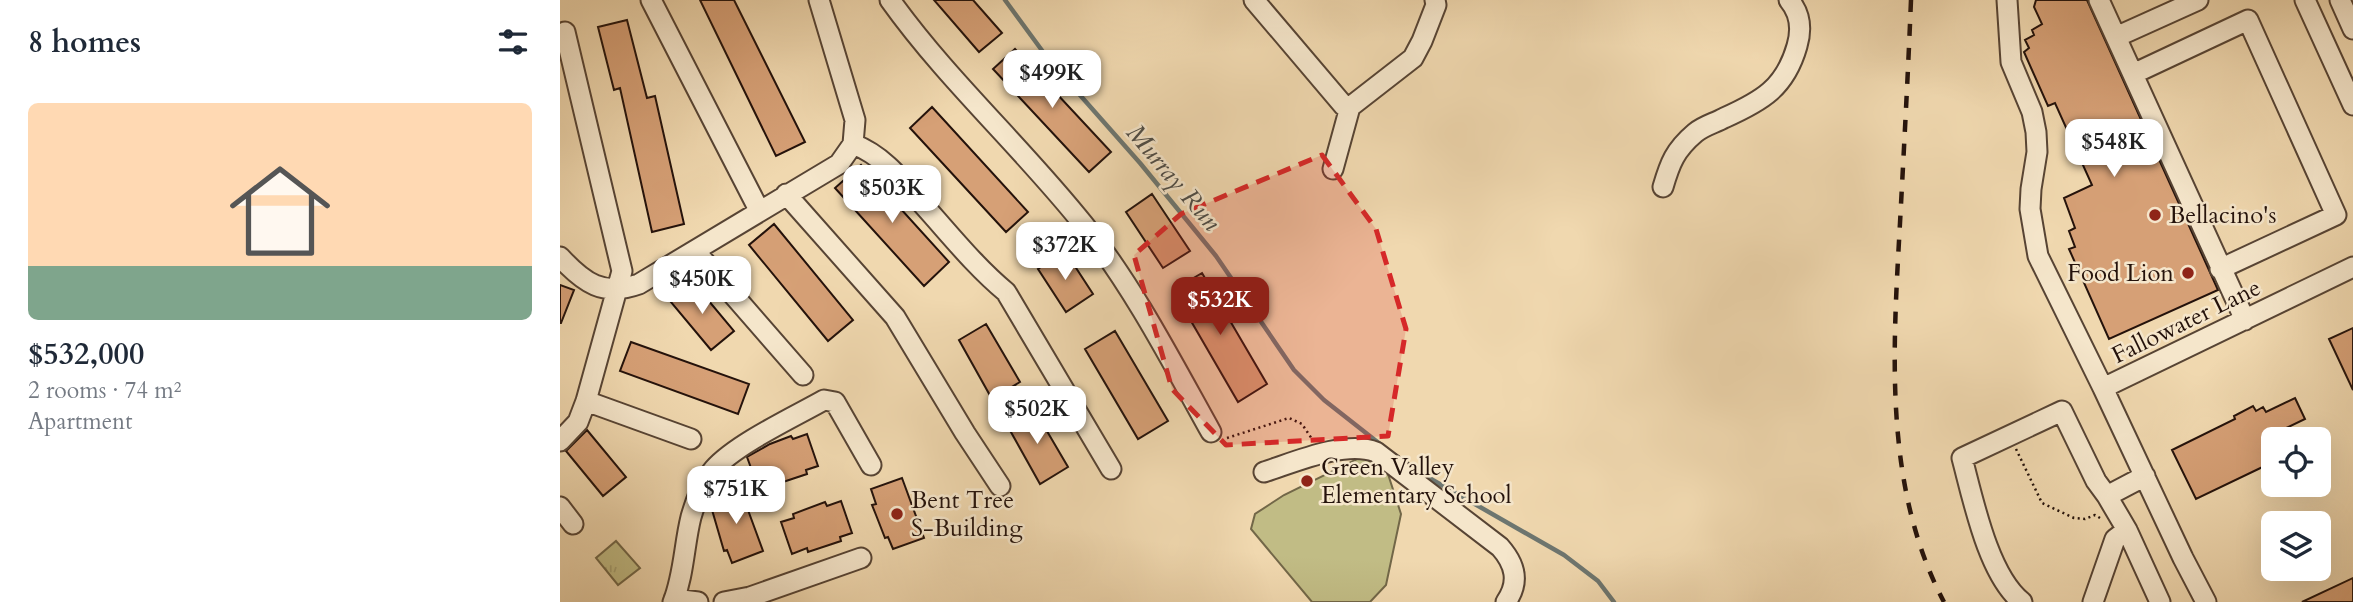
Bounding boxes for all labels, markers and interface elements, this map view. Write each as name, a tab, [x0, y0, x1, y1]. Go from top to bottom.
text: 8 homes	[28, 22, 141, 63]
icon: filters	[494, 23, 532, 61]
pin: $499K	[1003, 50, 1101, 110]
text: $499K	[1019, 57, 1085, 88]
water label: Murray Run	[1118, 116, 1229, 239]
pin: $548K	[2065, 120, 2163, 179]
text: $548K	[2081, 126, 2147, 157]
icon: home	[217, 148, 343, 274]
pin: $503K	[843, 166, 941, 225]
text: $503K	[859, 172, 925, 203]
place label: Bellacino's	[2169, 199, 2277, 232]
marker: Bellacino's	[2147, 207, 2163, 223]
pin: $372K	[1016, 222, 1114, 282]
text: $372K	[1032, 229, 1098, 260]
pin: $450K	[653, 256, 751, 316]
place label: Food Lion	[2067, 257, 2174, 290]
text: $450K	[669, 263, 735, 294]
marker: Food Lion	[2180, 265, 2196, 281]
street label: Fallowater Lane	[2106, 271, 2266, 372]
pin: $532K	[1171, 278, 1269, 337]
text: $532K	[1187, 284, 1253, 315]
text: $532,000	[28, 334, 144, 375]
text: 2 rooms · 74 m²	[28, 375, 181, 406]
pin: $502K	[988, 386, 1086, 446]
text: $502K	[1004, 393, 1070, 424]
text: Apartment	[28, 406, 132, 437]
map controls	[2261, 427, 2331, 581]
button: locate	[2261, 427, 2331, 497]
place label: Green Valley Elementary School	[1321, 451, 1512, 512]
pin: $751K	[687, 466, 785, 526]
text: $751K	[703, 473, 769, 504]
marker: Green Valley Elementary School	[1299, 473, 1315, 489]
place label: Bent Tree S-Building	[911, 484, 1023, 545]
marker: Bent Tree S-Building	[889, 506, 905, 522]
button: layers	[2261, 511, 2331, 581]

